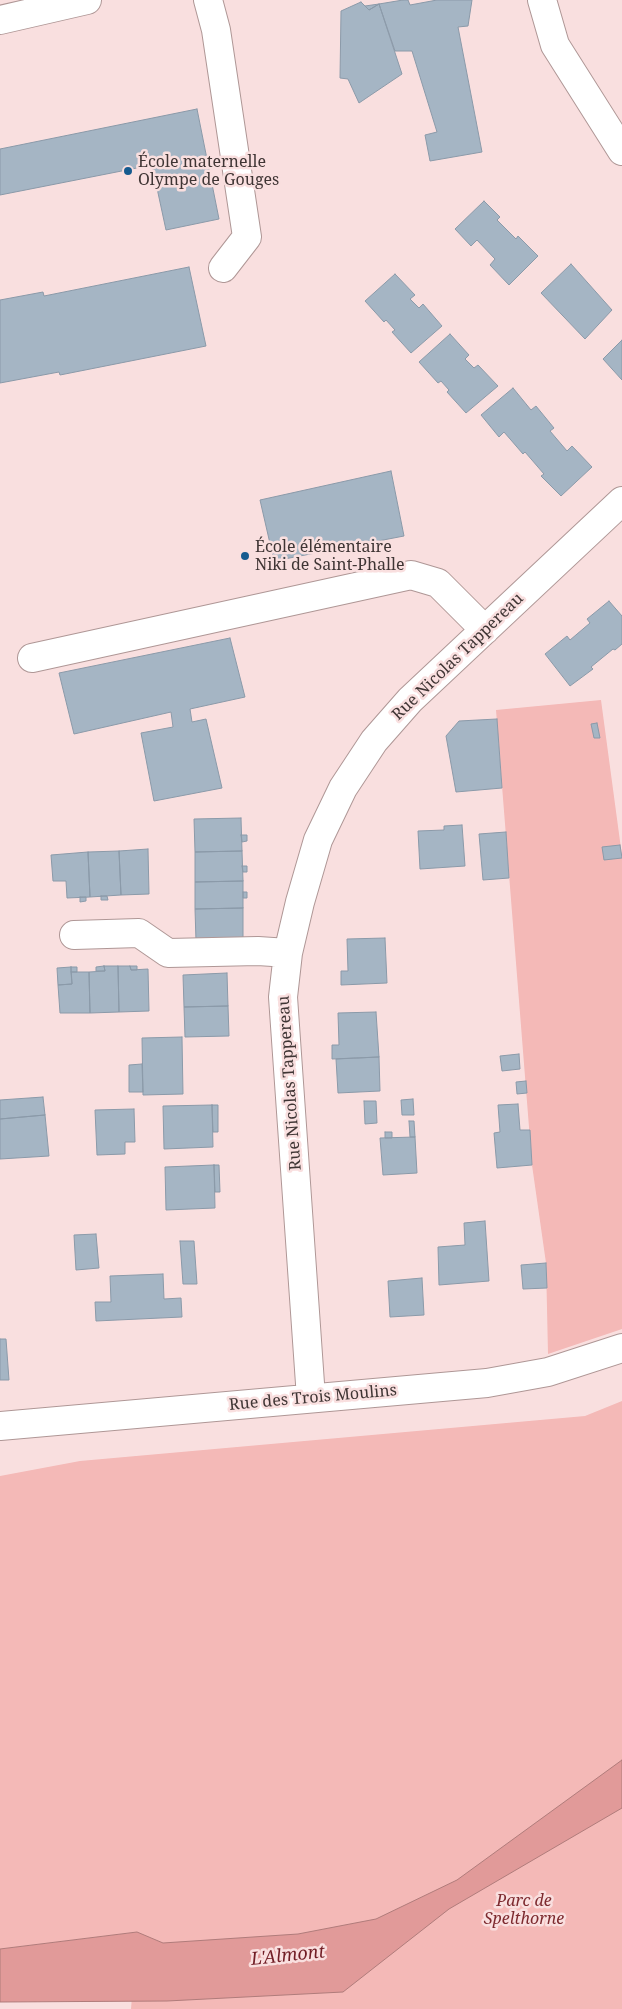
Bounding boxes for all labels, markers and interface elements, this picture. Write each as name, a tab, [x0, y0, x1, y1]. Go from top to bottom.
place label: École maternelle Olympe de Gouges	[138, 152, 279, 190]
marker: École maternelle Olympe de Gouges	[122, 165, 134, 177]
place label: École élémentaire Niki de Saint-Phalle	[255, 537, 405, 575]
marker: École élémentaire Niki de Saint-Phalle	[239, 550, 251, 562]
street label: Rue Nicolas Tappereau	[388, 589, 528, 725]
street label: Rue Nicolas Tappereau	[274, 995, 306, 1171]
street label: Rue des Trois Moulins	[228, 1381, 398, 1415]
park label: Parc de Spelthorne	[484, 1891, 564, 1929]
water label: L'Almont	[250, 1941, 326, 1971]

